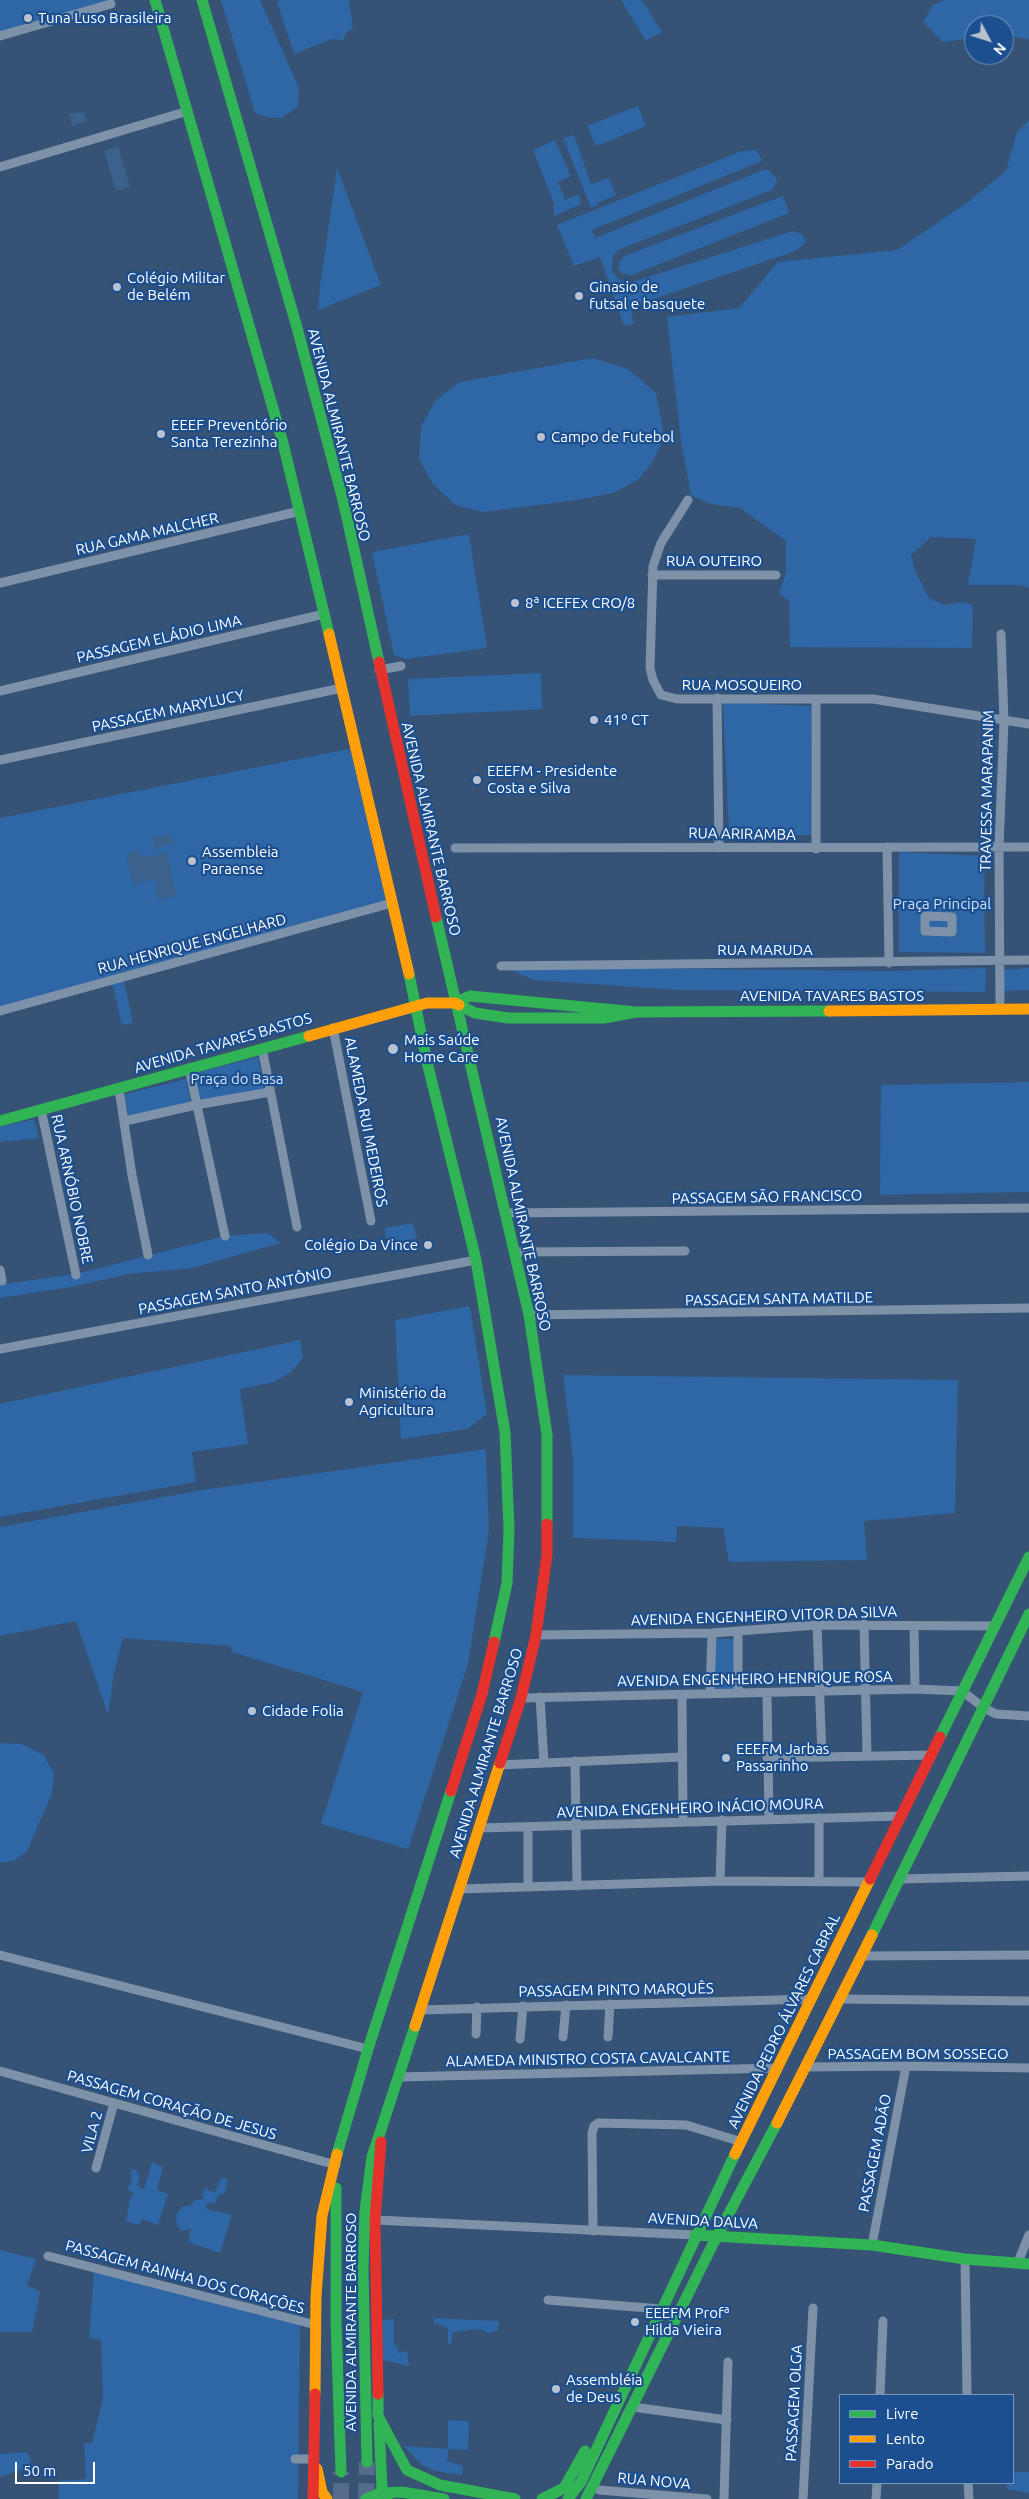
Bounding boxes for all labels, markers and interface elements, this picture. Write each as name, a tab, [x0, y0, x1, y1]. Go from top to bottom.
place label: Tuna Luso Brasileira	[38, 9, 171, 27]
marker: Tuna Luso Brasileira	[22, 12, 34, 24]
north arrow	[964, 15, 1014, 65]
text: N	[990, 40, 1009, 58]
place label: Colégio Militar de Belém	[127, 269, 225, 304]
place label: Ginasio de futsal e basquete	[589, 278, 705, 313]
marker: Colégio Militar de Belém	[111, 281, 123, 293]
marker: Ginasio de futsal e basquete	[573, 290, 585, 302]
street label: AVENIDA ALMIRANTE BARROSO	[304, 327, 374, 543]
place label: EEEF Preventório Santa Terezinha	[171, 416, 287, 451]
marker: EEEF Preventório Santa Terezinha	[155, 428, 167, 440]
place label: Campo de Futebol	[551, 428, 674, 446]
marker: Campo de Futebol	[535, 431, 547, 443]
street label: RUA GAMA MALCHER	[74, 509, 220, 559]
street label: RUA OUTEIRO	[666, 552, 762, 570]
place label: 8ª ICEFEx CRO/8	[525, 594, 635, 612]
marker: 8ª ICEFEx CRO/8	[509, 597, 521, 609]
street label: PASSAGEM ELÁDIO LIMA	[75, 611, 243, 667]
street label: RUA MOSQUEIRO	[682, 676, 802, 694]
street label: PASSAGEM MARYLUCY	[90, 686, 246, 736]
street label: TRAVESSA MARAPANIM	[977, 710, 997, 872]
place label: 41º CT	[604, 711, 649, 729]
marker: 41º CT	[588, 714, 600, 726]
street label: AVENIDA ALMIRANTE BARROSO	[398, 720, 464, 938]
place label: EEEFM - Presidente Costa e Silva	[487, 762, 617, 797]
marker: EEEFM - Presidente Costa e Silva	[471, 774, 483, 786]
street label: RUA ARIRAMBA	[688, 824, 796, 844]
place label: Assembleia Paraense	[202, 843, 279, 878]
marker: Assembleia Paraense	[186, 855, 198, 867]
park label: Praça Principal	[893, 895, 991, 913]
street label: RUA HENRIQUE ENGELHARD	[96, 910, 288, 978]
street label: RUA MARUDA	[717, 941, 813, 959]
street label: AVENIDA TAVARES BASTOS	[740, 987, 924, 1005]
street label: AVENIDA TAVARES BASTOS	[132, 1009, 314, 1077]
place label: Mais Saúde Home Care	[404, 1031, 480, 1066]
street label: ALAMEDA RUI MEDEIROS	[341, 1036, 391, 1208]
marker: Mais Saúde Home Care	[386, 1042, 400, 1056]
park label: Praça do Basa	[191, 1070, 283, 1088]
street label: RUA ARNÓBIO NOBRE	[47, 1113, 97, 1265]
street label: AVENIDA ALMIRANTE BARROSO	[491, 1115, 555, 1333]
street label: PASSAGEM SÃO FRANCISCO	[672, 1186, 862, 1208]
place label: Colégio Da Vince	[304, 1236, 418, 1254]
marker: Colégio Da Vince	[422, 1239, 434, 1251]
street label: PASSAGEM SANTO ANTÔNIO	[137, 1263, 333, 1319]
street label: PASSAGEM SANTA MATILDE	[685, 1288, 873, 1310]
place label: Ministério da Agricultura	[359, 1384, 447, 1419]
marker: Ministério da Agricultura	[343, 1396, 355, 1408]
street label: AVENIDA ENGENHEIRO VITOR DA SILVA	[631, 1602, 897, 1630]
street label: AVENIDA ALMIRANTE BARROSO	[445, 1646, 527, 1860]
street label: AVENIDA ENGENHEIRO HENRIQUE ROSA	[617, 1668, 893, 1690]
place label: Cidade Folia	[262, 1702, 344, 1720]
marker: Cidade Folia	[246, 1705, 258, 1717]
place label: EEEFM Jarbas Passarinho	[736, 1740, 829, 1775]
marker: EEEFM Jarbas Passarinho	[720, 1752, 732, 1764]
street label: AVENIDA ENGENHEIRO INÁCIO MOURA	[556, 1794, 824, 1822]
street label: AVENIDA PEDRO ÁLVARES CABRAL	[724, 1911, 844, 2131]
street label: PASSAGEM PINTO MARQUÊS	[518, 1979, 714, 2001]
street label: PASSAGEM BOM SOSSEGO	[827, 2045, 1009, 2063]
street label: ALAMEDA MINISTRO COSTA CAVALCANTE	[445, 2048, 731, 2070]
street label: PASSAGEM CORAÇÃO DE JESUS	[65, 2066, 279, 2144]
street label: PASSAGEM ADÃO	[855, 2092, 895, 2214]
street label: VILA 2	[78, 2109, 106, 2155]
street label: AVENIDA DALVA	[648, 2209, 758, 2233]
street label: AVENIDA ALMIRANTE BARROSO	[342, 2213, 360, 2431]
street label: PASSAGEM RAINHA DOS CORAÇÕES	[64, 2236, 306, 2318]
place label: EEEFM Profª Hilda Vieira	[645, 2304, 730, 2339]
marker: EEEFM Profª Hilda Vieira	[629, 2316, 641, 2328]
street label: PASSAGEM OLGA	[782, 2344, 806, 2462]
place label: Assembléia de Deus	[566, 2371, 643, 2406]
marker: Assembléia de Deus	[550, 2383, 562, 2395]
legend	[839, 2394, 1014, 2484]
text: Livre	[886, 2405, 919, 2422]
text: Lento	[886, 2430, 925, 2447]
scale bar	[18, 2452, 98, 2484]
text: Parado	[886, 2455, 933, 2472]
text: 50 m	[23, 2462, 56, 2479]
street label: RUA NOVA	[617, 2469, 691, 2493]

